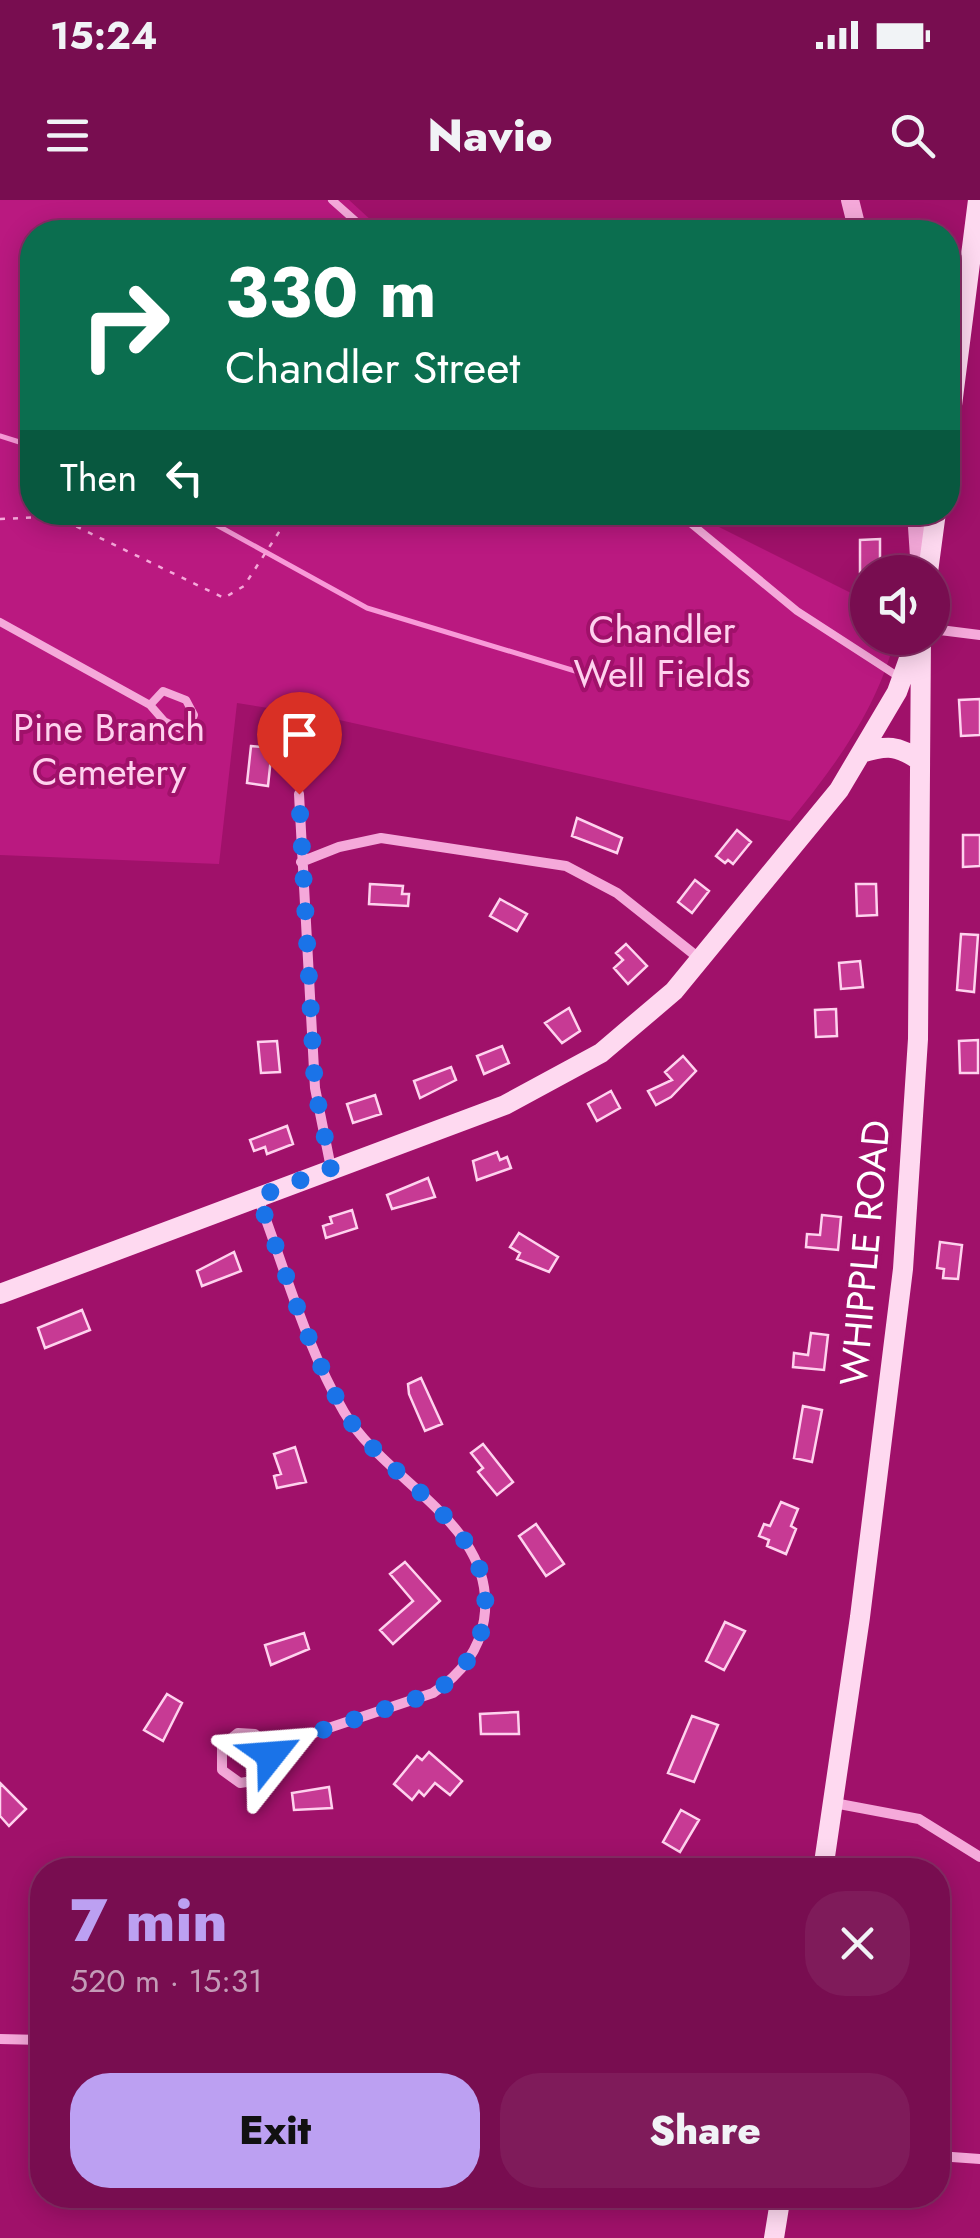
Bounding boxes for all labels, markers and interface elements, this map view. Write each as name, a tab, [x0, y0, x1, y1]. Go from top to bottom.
text: 15:24	[50, 8, 158, 63]
text: Navio	[427, 103, 553, 168]
icon: menu	[40, 108, 95, 163]
icon: search	[885, 108, 940, 163]
text: 330 m	[225, 242, 437, 343]
icon: right	[60, 260, 190, 390]
text: Chandler Street	[225, 335, 520, 400]
text: Then	[60, 450, 137, 505]
icon: left	[157, 450, 212, 505]
map controls	[850, 555, 950, 655]
button: sound	[850, 555, 950, 655]
park label: Chandler Well Fields	[573, 602, 751, 701]
pin	[257, 692, 342, 795]
park label: Pine Branch Cemetery	[13, 700, 205, 799]
icon: arrive	[272, 707, 327, 762]
street label: WHIPPLE ROAD	[826, 1118, 903, 1388]
position arrow	[219, 1703, 323, 1807]
text: 7 min	[70, 1877, 228, 1964]
button: close	[805, 1891, 910, 1996]
text: 520 m · 15:31	[70, 1958, 263, 2004]
button: Exit	[70, 2073, 480, 2188]
button: Share	[500, 2073, 910, 2188]

